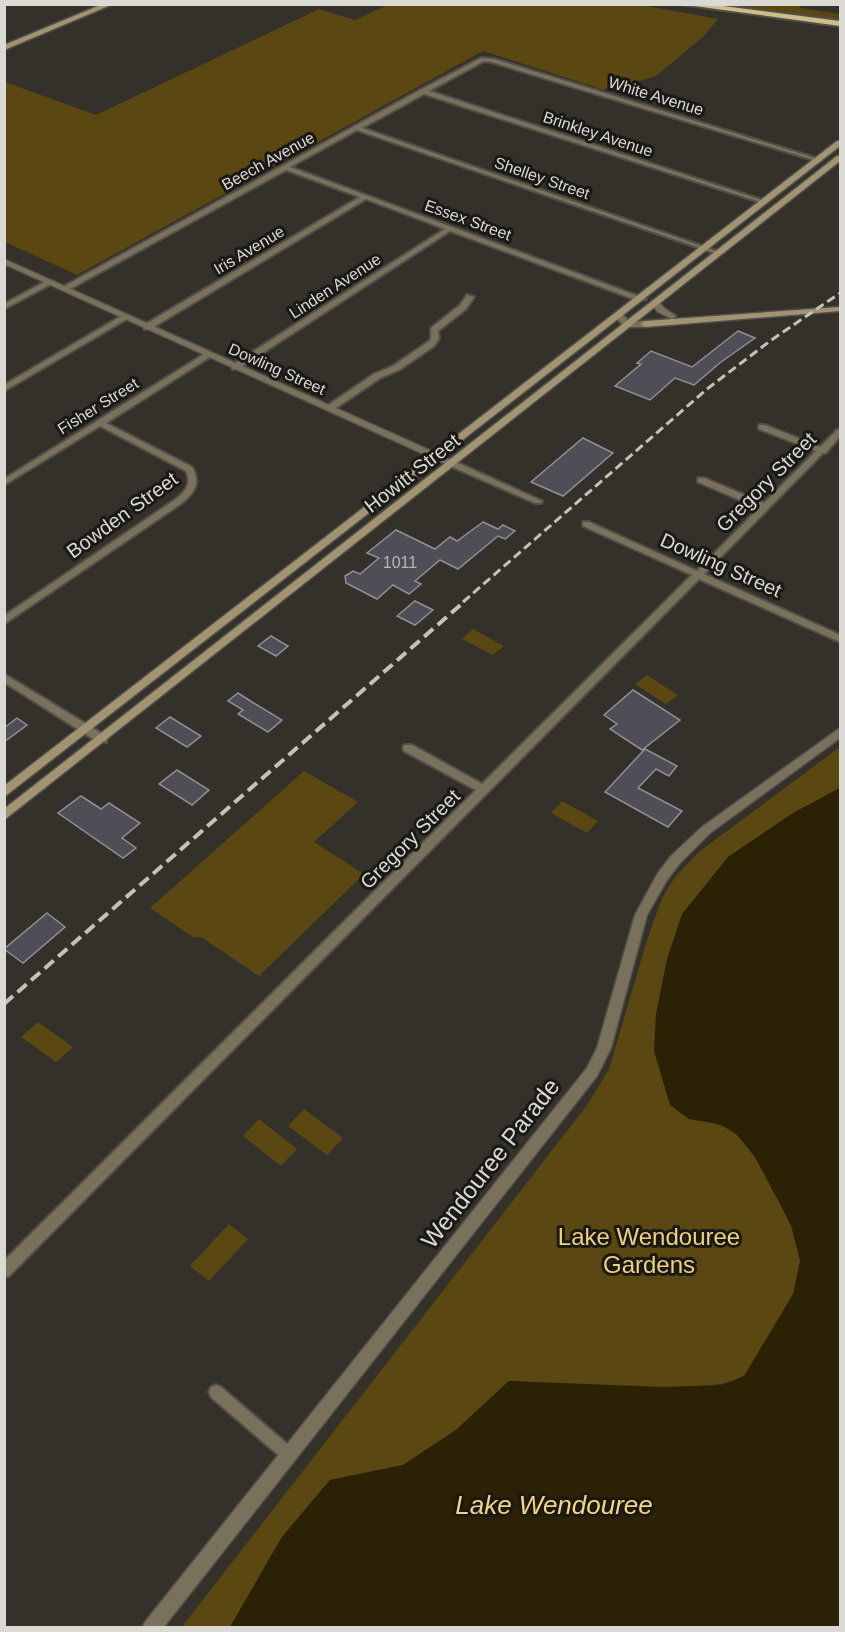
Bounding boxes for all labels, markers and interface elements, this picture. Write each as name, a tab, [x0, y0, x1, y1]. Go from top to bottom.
street label: White Avenue	[606, 73, 706, 119]
street label: Brinkley Avenue	[541, 108, 655, 160]
street label: Beech Avenue	[219, 129, 317, 193]
street label: Shelley Street	[492, 154, 592, 202]
street label: Essex Street	[422, 197, 514, 244]
street label: Iris Avenue	[211, 222, 287, 278]
street label: Linden Avenue	[286, 250, 384, 322]
street label: Dowling Street	[226, 340, 328, 398]
street label: Fisher Street	[55, 374, 142, 437]
street label: Gregory Street	[712, 428, 820, 536]
street label: Howitt Street	[360, 429, 464, 517]
street label: Bowden Street	[62, 467, 182, 562]
street label: Dowling Street	[657, 529, 785, 602]
house number: 1011	[383, 554, 417, 571]
street label: Gregory Street	[356, 785, 464, 893]
street label: Wendouree Parade	[415, 1073, 565, 1253]
park label: Lake Wendouree Gardens	[558, 1223, 740, 1278]
water label: Lake Wendouree	[455, 1490, 653, 1520]

